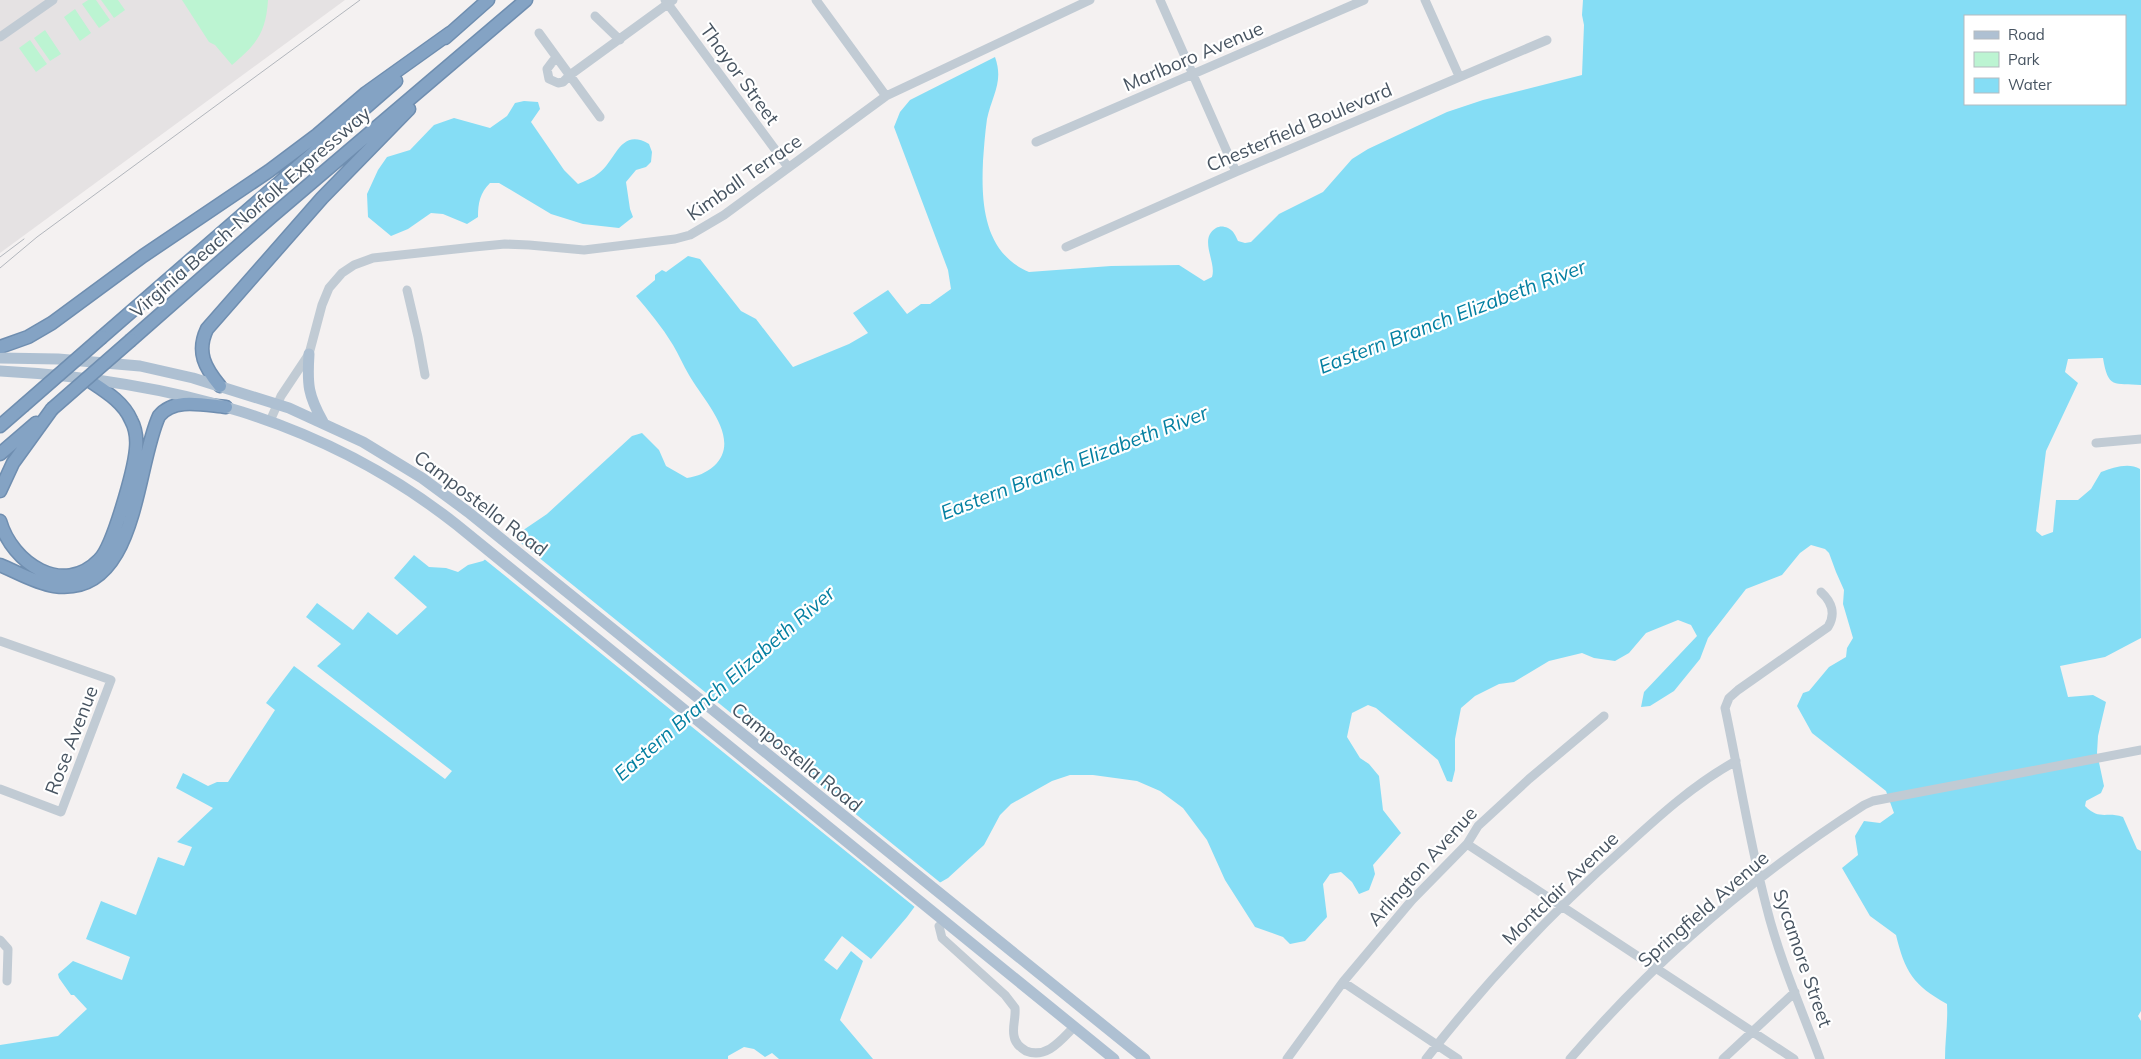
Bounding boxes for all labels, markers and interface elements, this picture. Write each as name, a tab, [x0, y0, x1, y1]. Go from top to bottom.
legend	[1964, 15, 2126, 105]
street label: Marlboro Avenue	[1119, 16, 1267, 96]
street label: Thayor Street	[695, 19, 785, 130]
text: Road	[2008, 25, 2045, 44]
text: Park	[2008, 50, 2040, 69]
text: Water	[2008, 75, 2052, 94]
street label: Chesterfield Boulevard	[1203, 77, 1395, 177]
street label: Virginia Beach-Norfolk Expressway	[125, 101, 375, 323]
street label: Kimball Terrace	[682, 128, 806, 226]
water label: Eastern Branch Elizabeth River	[1315, 253, 1590, 379]
water label: Eastern Branch Elizabeth River	[937, 399, 1212, 525]
street label: Campostella Road	[409, 445, 553, 561]
water label: Eastern Branch Elizabeth River	[609, 580, 840, 786]
street label: Rose Avenue	[39, 682, 103, 798]
street label: Campostella Road	[727, 697, 867, 817]
street label: Arlington Avenue	[1362, 801, 1482, 931]
street label: Montclair Avenue	[1497, 826, 1623, 950]
street label: Springfield Avenue	[1633, 846, 1773, 972]
street label: Sycamore Street	[1768, 886, 1838, 1031]

